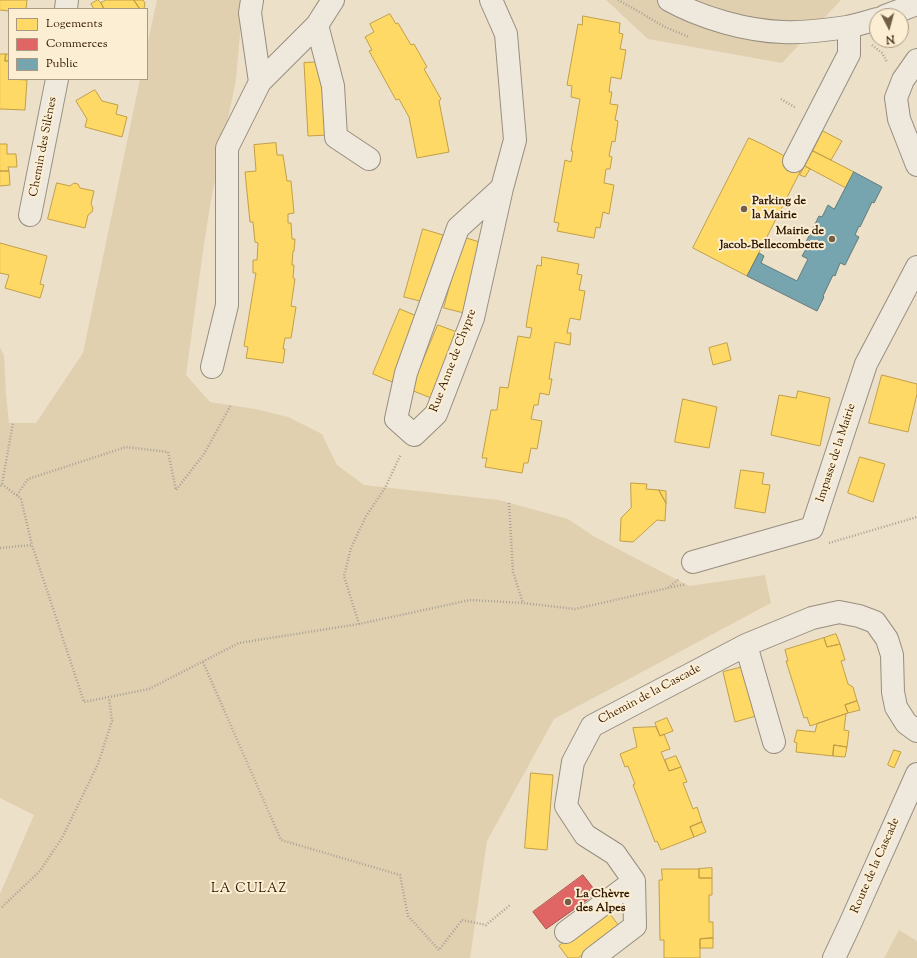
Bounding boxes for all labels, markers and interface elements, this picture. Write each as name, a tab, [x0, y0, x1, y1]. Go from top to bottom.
legend	[8, 8, 148, 80]
north arrow	[869, 8, 909, 48]
text: Logements	[46, 15, 102, 33]
text: N	[885, 31, 895, 47]
text: Commerces	[46, 35, 107, 53]
text: Public	[46, 55, 78, 73]
street label: Chemin des Silènes	[27, 96, 61, 198]
place label: Parking de la Mairie	[752, 195, 806, 223]
marker: Parking de la Mairie	[739, 204, 749, 214]
place label: Mairie de Jacob-Bellecombette	[720, 225, 824, 253]
marker: Mairie de Jacob-Bellecombette	[827, 234, 837, 244]
street label: Rue Anne de Chypre	[428, 307, 480, 415]
street label: Impasse de la Mairie	[814, 402, 860, 504]
street label: Chemin de la Cascade	[596, 662, 704, 728]
street label: Route de la Cascade	[848, 816, 904, 916]
district label: LA CULAZ	[211, 882, 287, 898]
place label: La Chèvre des Alpes	[576, 888, 630, 916]
marker: La Chèvre des Alpes	[563, 897, 573, 907]

